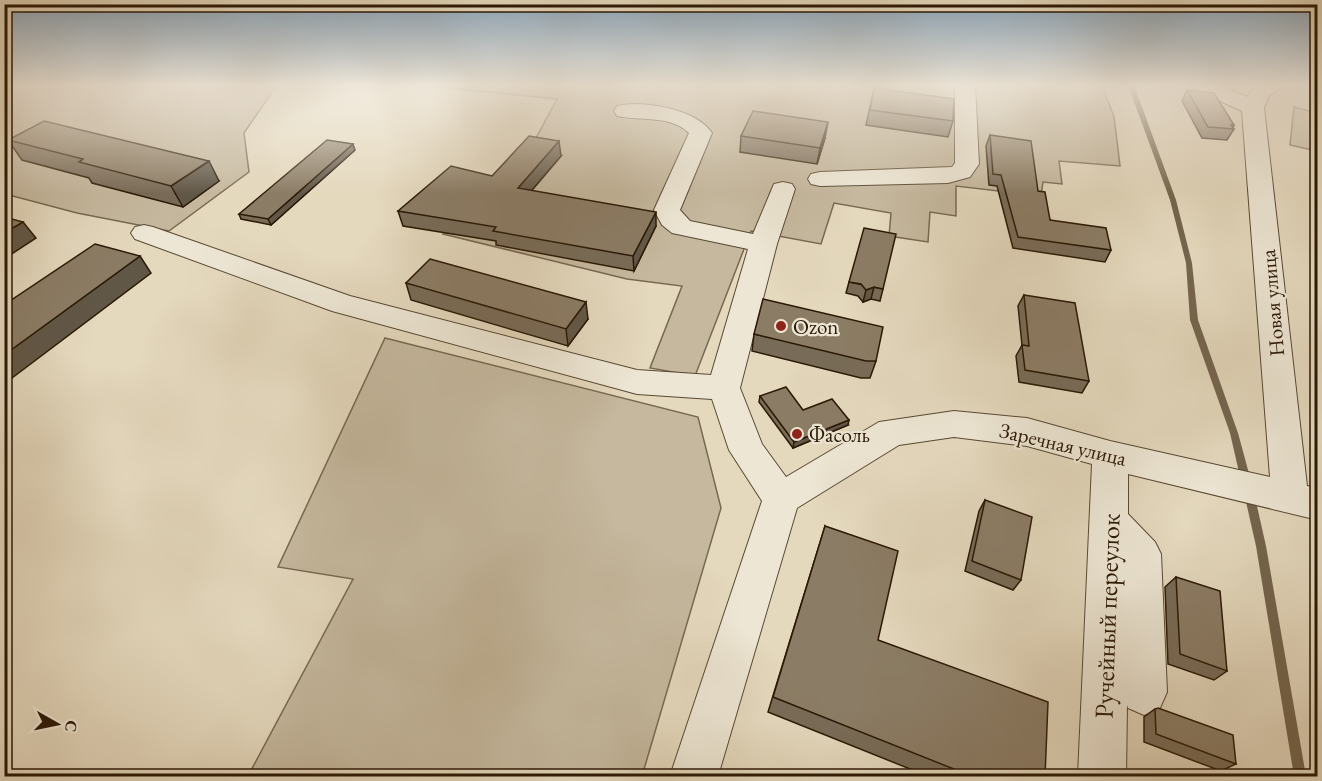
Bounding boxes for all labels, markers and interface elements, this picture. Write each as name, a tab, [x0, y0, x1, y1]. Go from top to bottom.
street label: Новая улица	[1254, 248, 1290, 358]
place label: Ozon	[793, 313, 838, 340]
marker: Ozon	[774, 319, 788, 333]
street label: Заречная улица	[997, 416, 1130, 472]
place label: Фасоль	[809, 421, 870, 448]
marker: Фасоль	[790, 427, 804, 441]
street label: Ручейный переулок	[1086, 512, 1128, 719]
north arrow	[27, 694, 87, 754]
text: С	[60, 719, 83, 734]

